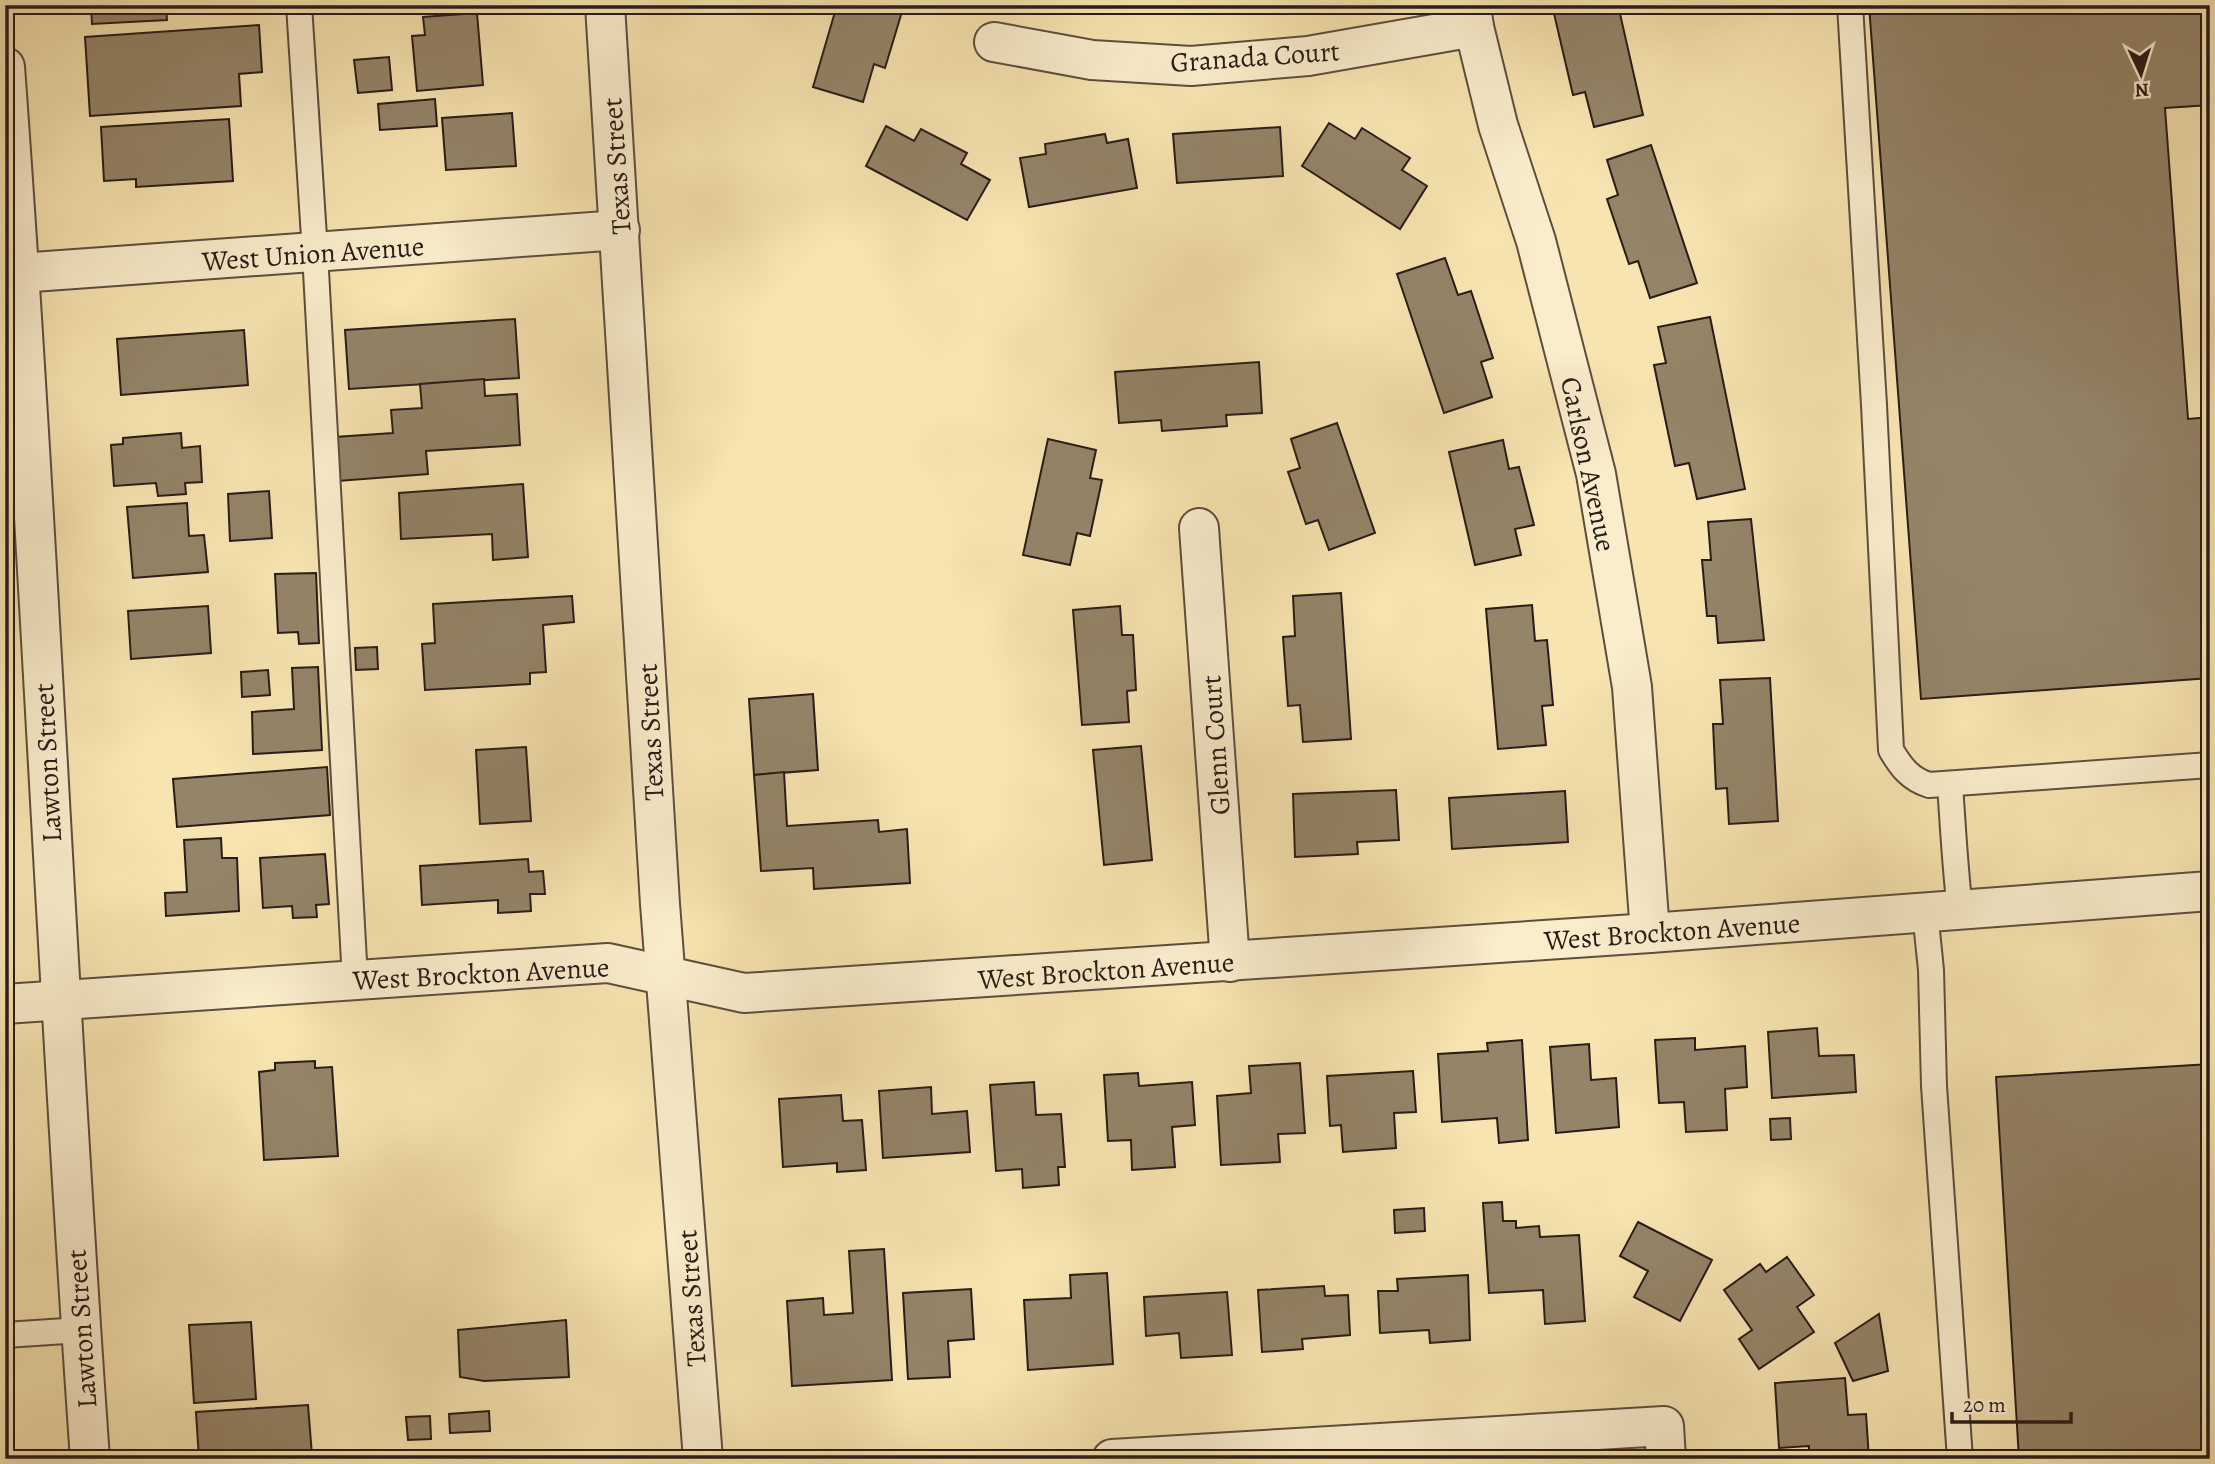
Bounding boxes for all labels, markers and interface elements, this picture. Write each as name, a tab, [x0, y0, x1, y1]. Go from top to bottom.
street label: Granada Court	[1169, 32, 1341, 82]
north arrow	[2106, 38, 2176, 108]
text: N	[2134, 77, 2150, 103]
street label: Texas Street	[593, 96, 641, 236]
street label: West Union Avenue	[200, 227, 425, 281]
street label: Carlson Avenue	[1551, 373, 1625, 555]
street label: Texas Street	[628, 663, 674, 801]
street label: Glenn Court	[1192, 674, 1240, 816]
street label: Lawton Street	[25, 682, 71, 844]
street label: West Brockton Avenue	[1542, 904, 1801, 960]
street label: West Brockton Avenue	[976, 943, 1235, 999]
street label: West Brockton Avenue	[351, 948, 610, 1000]
street label: Texas Street	[668, 1228, 716, 1368]
street label: Lawton Street	[57, 1248, 107, 1410]
scale bar	[1952, 1380, 2072, 1424]
text: 20 m	[1963, 1391, 2006, 1419]

